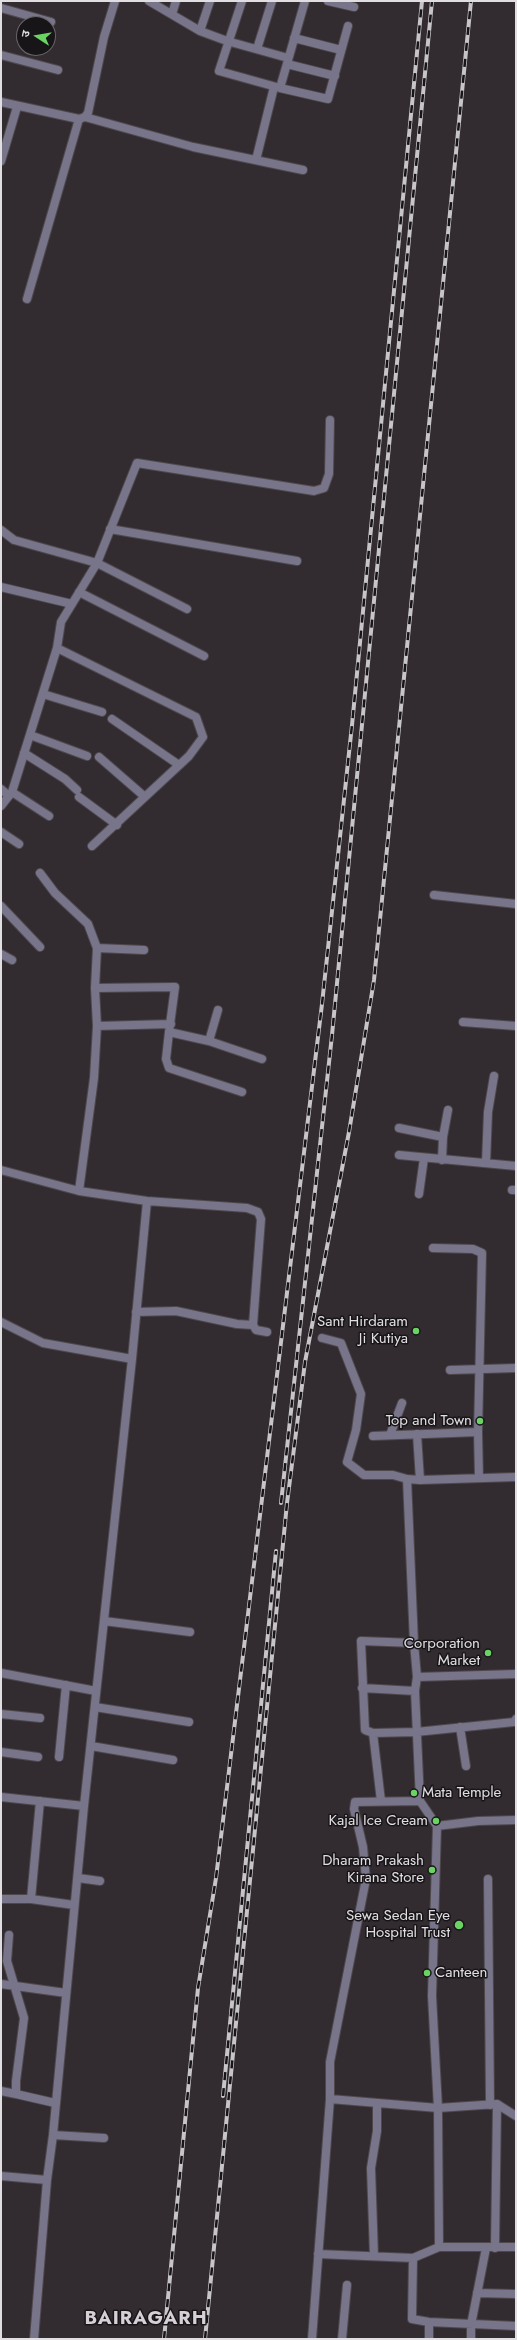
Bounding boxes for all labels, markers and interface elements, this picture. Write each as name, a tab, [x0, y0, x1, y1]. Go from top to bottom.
north arrow	[16, 16, 56, 56]
text: उ	[17, 29, 34, 39]
place label: Sant Hirdaram Ji Kutiya	[317, 1313, 408, 1348]
marker: Sant Hirdaram Ji Kutiya	[411, 1326, 421, 1336]
place label: Top and Town	[386, 1412, 472, 1430]
marker: Top and Town	[475, 1416, 485, 1426]
place label: Corporation Market	[404, 1635, 480, 1670]
marker: Corporation Market	[483, 1648, 493, 1658]
place label: Mata Temple	[422, 1784, 501, 1802]
marker: Mata Temple	[409, 1788, 419, 1798]
place label: Kajal Ice Cream	[328, 1812, 428, 1830]
marker: Kajal Ice Cream	[431, 1816, 441, 1826]
place label: Dharam Prakash Kirana Store	[322, 1852, 424, 1887]
marker: Dharam Prakash Kirana Store	[427, 1865, 437, 1875]
place label: Sewa Sedan Eye Hospital Trust	[346, 1907, 450, 1942]
marker: Sewa Sedan Eye Hospital Trust	[453, 1919, 465, 1931]
place label: Canteen	[435, 1964, 487, 1982]
marker: Canteen	[422, 1968, 432, 1978]
district label: BAIRAGARH	[84, 2308, 208, 2330]

